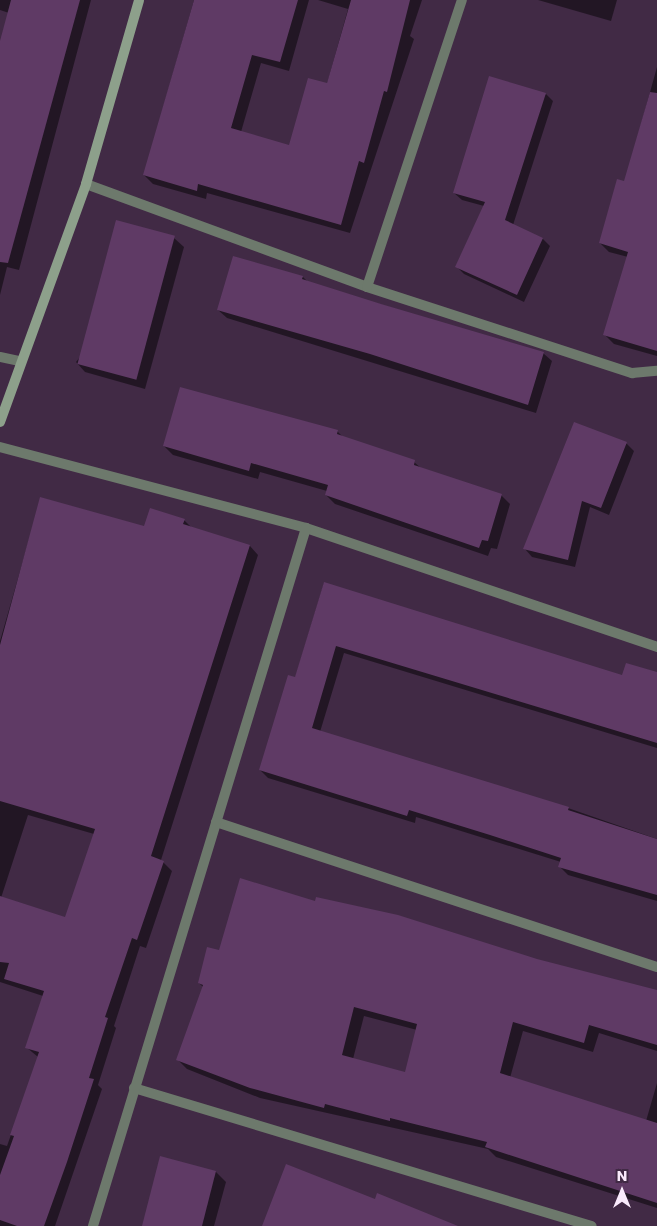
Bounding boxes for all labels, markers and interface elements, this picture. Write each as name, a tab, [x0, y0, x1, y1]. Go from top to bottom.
north arrow	[597, 1166, 647, 1216]
text: N	[617, 1166, 627, 1186]

